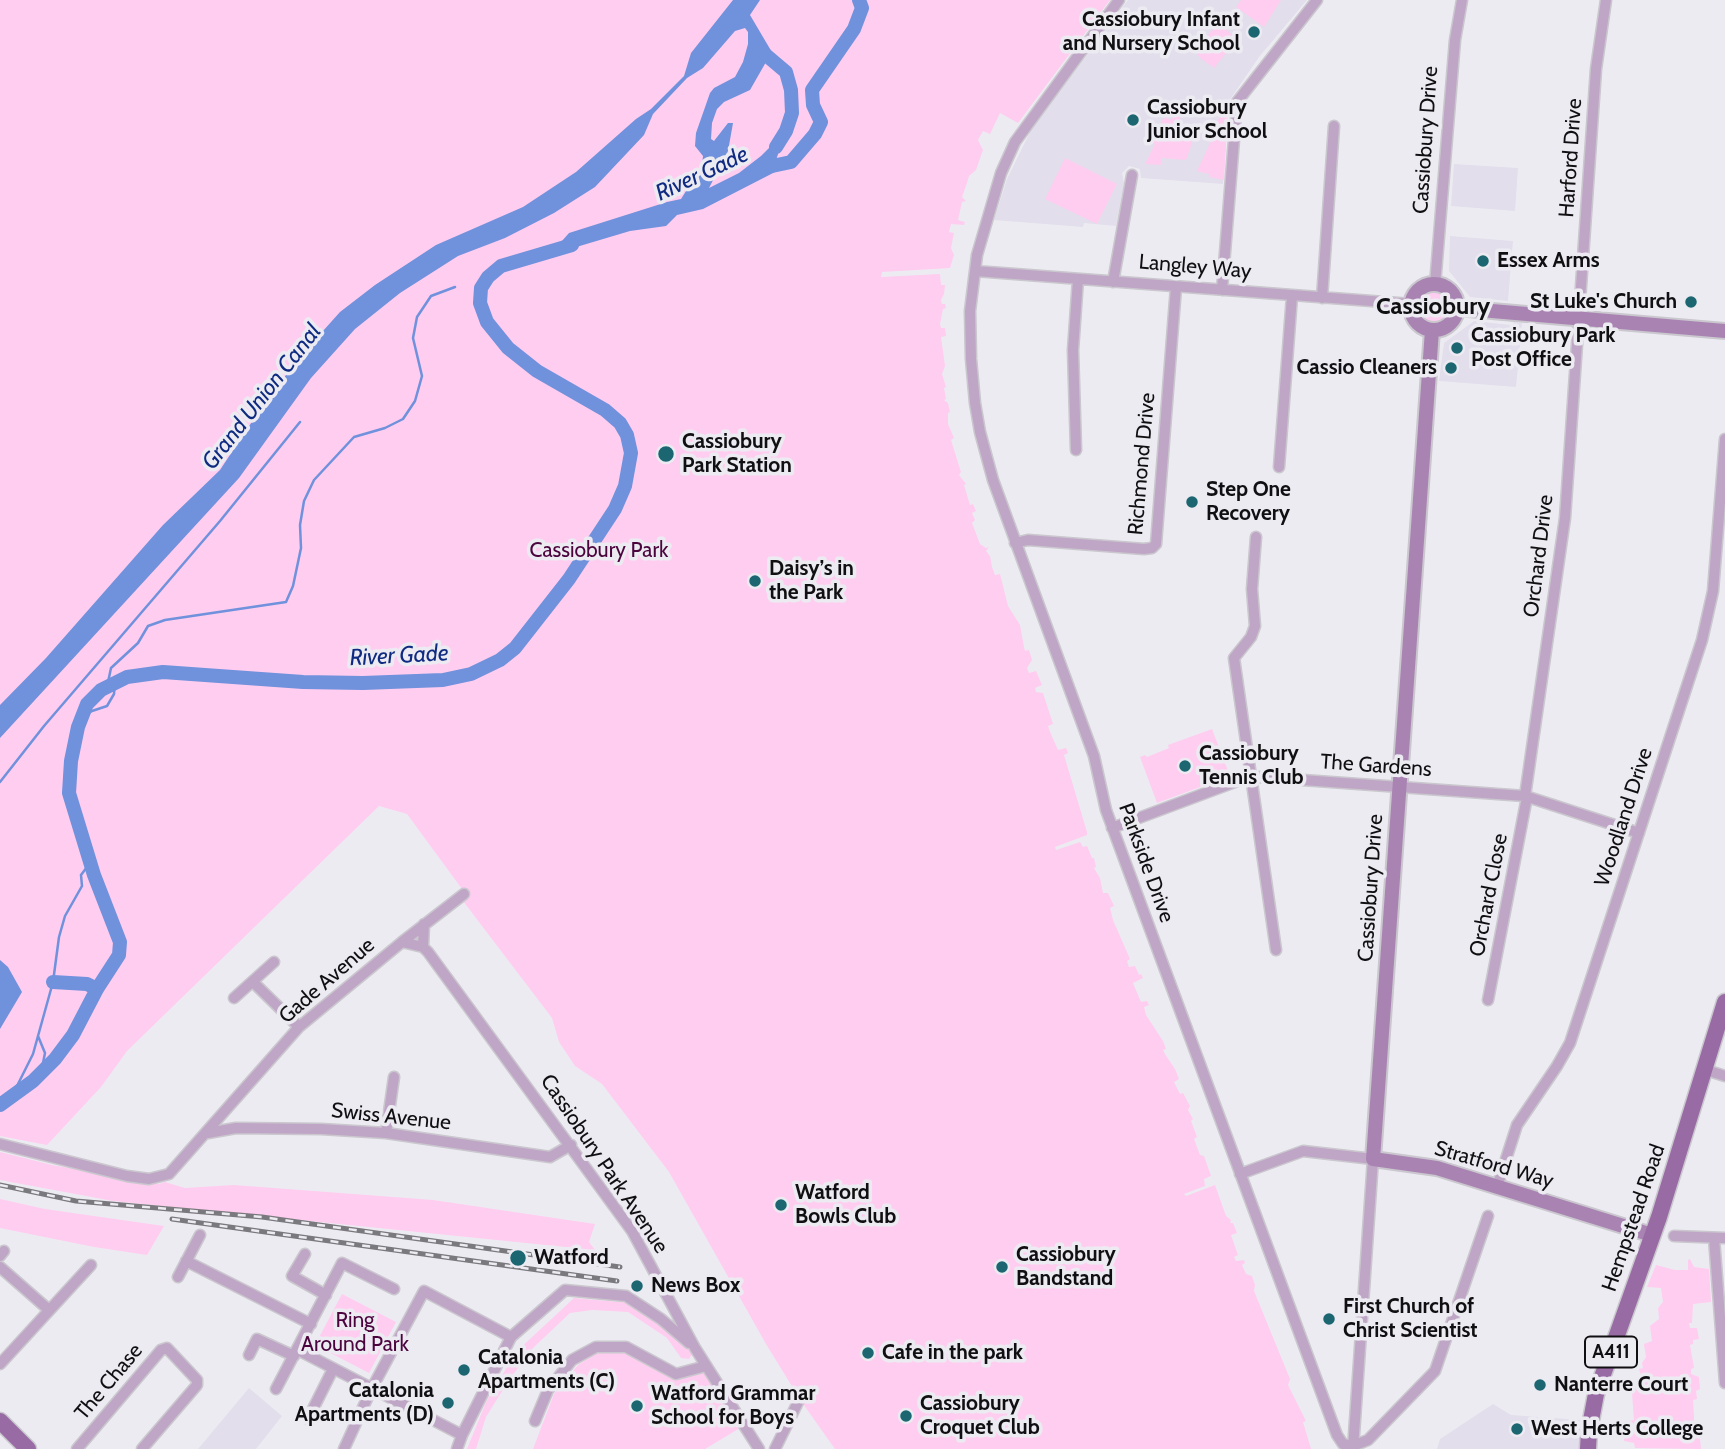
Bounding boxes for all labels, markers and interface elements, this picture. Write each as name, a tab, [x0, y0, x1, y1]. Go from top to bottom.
place label: Cassiobury Infant and Nursery School	[1063, 7, 1240, 57]
marker: Cassiobury Infant and Nursery School	[1246, 24, 1262, 40]
street label: Cassiobury Drive	[1408, 65, 1444, 215]
place label: Cassiobury Junior School	[1147, 95, 1267, 145]
street label: Harford Drive	[1554, 98, 1588, 218]
marker: Cassiobury Junior School	[1125, 112, 1141, 128]
water label: River Gade	[651, 141, 753, 207]
place label: Essex Arms	[1497, 248, 1600, 274]
street label: Langley Way	[1138, 250, 1252, 284]
marker: Essex Arms	[1475, 253, 1491, 269]
place label: St Luke's Church	[1530, 289, 1677, 315]
district label: Cassiobury	[1376, 293, 1490, 321]
marker: St Luke's Church	[1683, 294, 1699, 310]
water label: Grand Union Canal	[197, 319, 327, 475]
place label: Cassiobury Park Post Office	[1471, 323, 1615, 373]
marker: Cassiobury Park Post Office	[1449, 340, 1465, 356]
place label: Cassio Cleaners	[1297, 355, 1437, 381]
marker: Cassio Cleaners	[1443, 360, 1459, 376]
street label: Richmond Drive	[1123, 392, 1161, 536]
place label: Cassiobury Park Station	[682, 429, 792, 479]
marker: Cassiobury Park Station	[656, 444, 676, 464]
place label: Step One Recovery	[1206, 477, 1291, 527]
street label: Orchard Drive	[1519, 493, 1559, 619]
marker: Step One Recovery	[1184, 494, 1200, 510]
park label: Cassiobury Park	[530, 538, 668, 564]
place label: Daisy’s in the Park	[769, 556, 854, 606]
marker: Daisy’s in the Park	[747, 573, 763, 589]
water label: River Gade	[349, 640, 449, 672]
place label: Cassiobury Tennis Club	[1199, 741, 1304, 791]
street label: Woodland Drive	[1590, 745, 1658, 889]
street label: The Gardens	[1320, 750, 1432, 782]
marker: Cassiobury Tennis Club	[1177, 758, 1193, 774]
street label: Parkside Drive	[1113, 800, 1179, 926]
street label: Cassiobury Drive	[1353, 813, 1389, 963]
street label: Orchard Close	[1465, 831, 1513, 959]
street label: Gade Avenue	[274, 933, 380, 1029]
street label: Cassiobury Park Avenue	[535, 1070, 673, 1258]
street label: Swiss Avenue	[330, 1098, 452, 1136]
street label: Stratford Way	[1432, 1136, 1556, 1194]
street label: Hempstead Road	[1597, 1141, 1671, 1295]
place label: Watford Bowls Club	[795, 1180, 896, 1230]
marker: Watford Bowls Club	[773, 1197, 789, 1213]
place label: Cassiobury Bandstand	[1016, 1242, 1116, 1292]
place label: Watford	[534, 1245, 609, 1271]
marker: Watford	[508, 1248, 528, 1268]
marker: Cassiobury Bandstand	[994, 1259, 1010, 1275]
place label: News Box	[651, 1273, 740, 1299]
marker: News Box	[629, 1278, 645, 1294]
place label: First Church of Christ Scientist	[1343, 1294, 1478, 1344]
park label: Ring Around Park	[301, 1308, 409, 1358]
marker: First Church of Christ Scientist	[1321, 1311, 1337, 1327]
road number: A411	[1585, 1336, 1637, 1368]
street label: The Chase	[70, 1339, 148, 1425]
place label: Cafe in the park	[882, 1340, 1023, 1366]
place label: Catalonia Apartments (C)	[478, 1345, 615, 1395]
marker: Cafe in the park	[860, 1345, 876, 1361]
marker: Catalonia Apartments (C)	[456, 1362, 472, 1378]
place label: Nanterre Court	[1554, 1372, 1688, 1398]
marker: Nanterre Court	[1532, 1377, 1548, 1393]
place label: Catalonia Apartments (D)	[295, 1378, 434, 1428]
place label: Watford Grammar School for Boys	[651, 1381, 815, 1431]
place label: Cassiobury Croquet Club	[920, 1391, 1040, 1441]
marker: Catalonia Apartments (D)	[440, 1395, 456, 1411]
marker: Watford Grammar School for Boys	[629, 1398, 645, 1414]
marker: Cassiobury Croquet Club	[898, 1408, 914, 1424]
place label: West Herts College	[1531, 1416, 1703, 1442]
marker: West Herts College	[1509, 1421, 1525, 1437]

